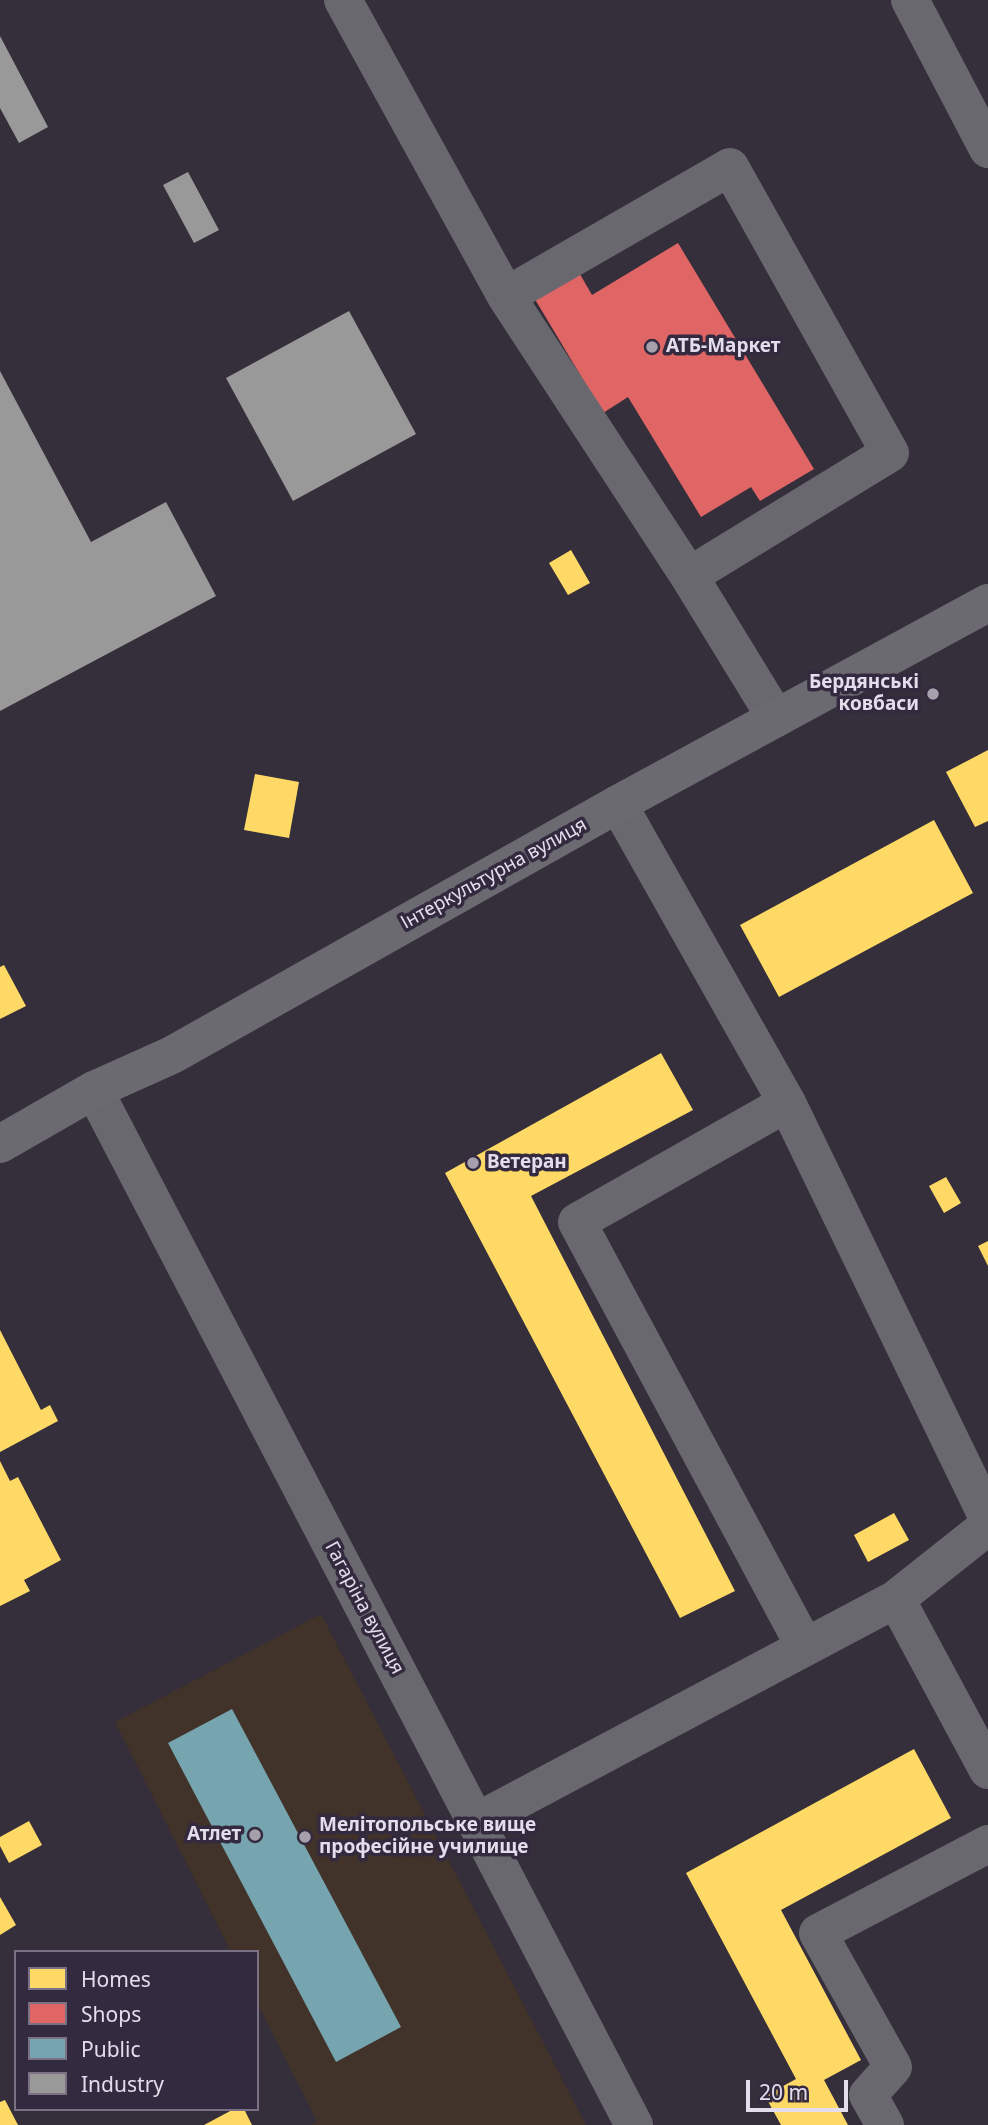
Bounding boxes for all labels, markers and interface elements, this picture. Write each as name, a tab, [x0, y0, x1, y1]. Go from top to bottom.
place label: АТБ-Маркет	[666, 336, 780, 358]
marker: АТБ-Маркет	[644, 339, 660, 355]
place label: Бердянські ковбаси	[809, 672, 919, 716]
marker: Бердянські ковбаси	[925, 686, 941, 702]
street label: Інтеркультурна вулиця	[397, 813, 591, 935]
place label: Ветеран	[487, 1152, 567, 1174]
marker: Ветеран	[465, 1155, 481, 1171]
street label: Гагаріна вулиця	[319, 1538, 409, 1678]
place label: Мелітопольське вище професійне училище	[319, 1815, 536, 1859]
place label: Атлет	[187, 1824, 241, 1846]
marker: Атлет	[247, 1827, 263, 1843]
marker: Мелітопольське вище професійне училище	[297, 1829, 313, 1845]
legend	[14, 1950, 259, 2111]
text: Homes	[81, 1965, 151, 1993]
text: Shops	[81, 2000, 141, 2028]
text: Public	[81, 2035, 141, 2063]
scale bar	[750, 2066, 852, 2110]
text: Industry	[81, 2070, 164, 2098]
text: 20 m	[759, 2078, 808, 2106]

